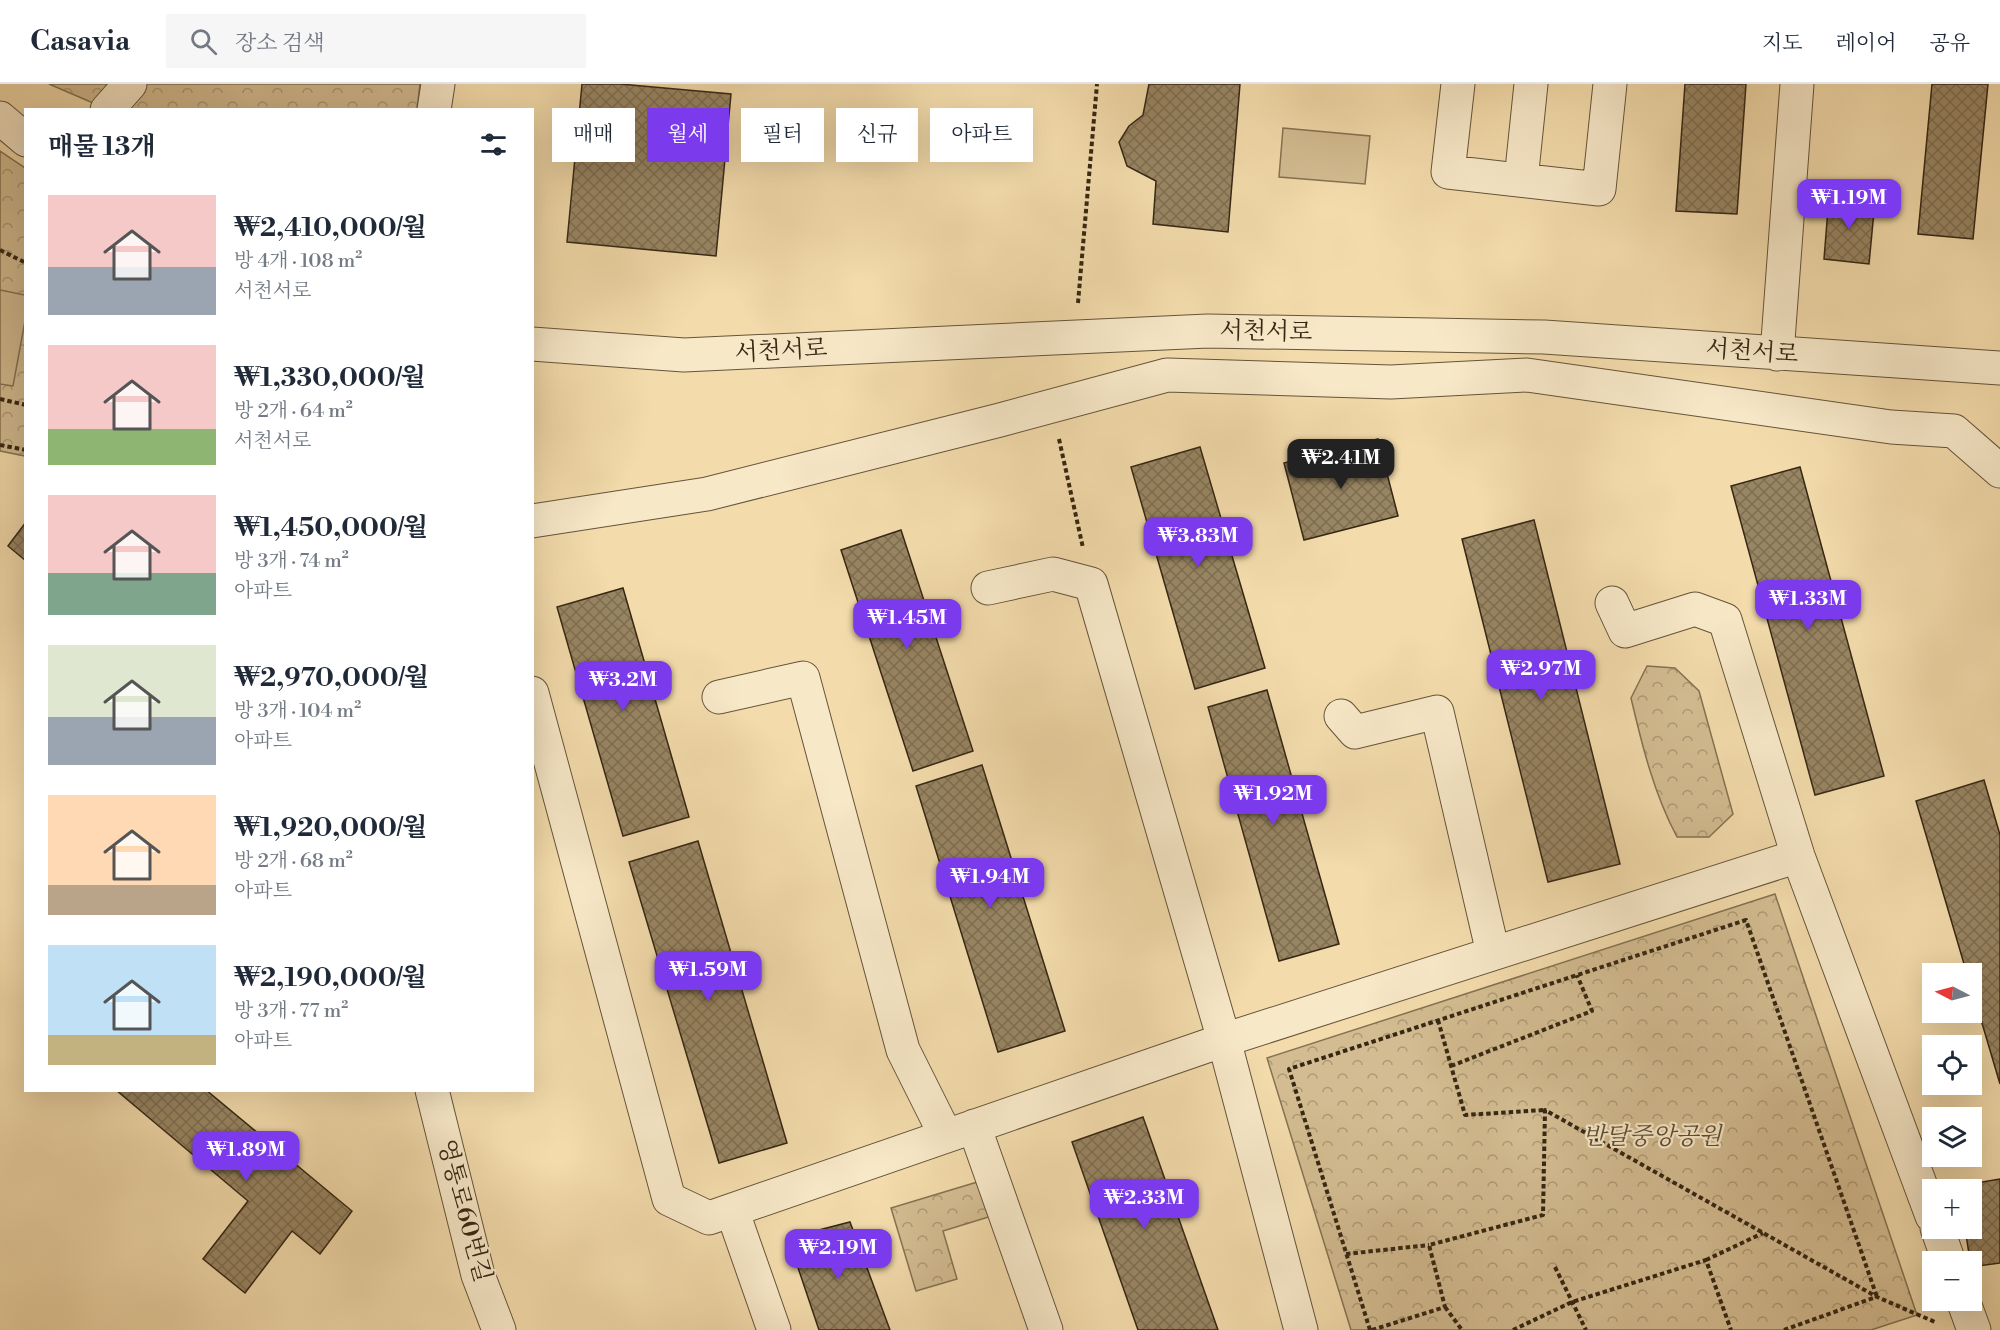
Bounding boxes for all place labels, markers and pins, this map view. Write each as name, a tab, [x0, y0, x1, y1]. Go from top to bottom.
pin: ₩1.19M	[1800, 179, 1898, 230]
pin: ₩2.41M	[1292, 439, 1390, 490]
pin: ₩3.83M	[1149, 517, 1247, 568]
pin: ₩1.33M	[1759, 580, 1857, 631]
pin: ₩1.45M	[858, 599, 956, 650]
pin: ₩2.97M	[1492, 650, 1590, 701]
pin: ₩3.2M	[581, 661, 665, 712]
pin: ₩1.92M	[1224, 775, 1322, 826]
pin: ₩1.94M	[941, 858, 1039, 909]
pin: ₩1.59M	[659, 951, 757, 1002]
pin: ₩1.89M	[197, 1131, 295, 1182]
pin: ₩2.33M	[1095, 1179, 1193, 1230]
pin: ₩2.19M	[789, 1229, 887, 1280]

